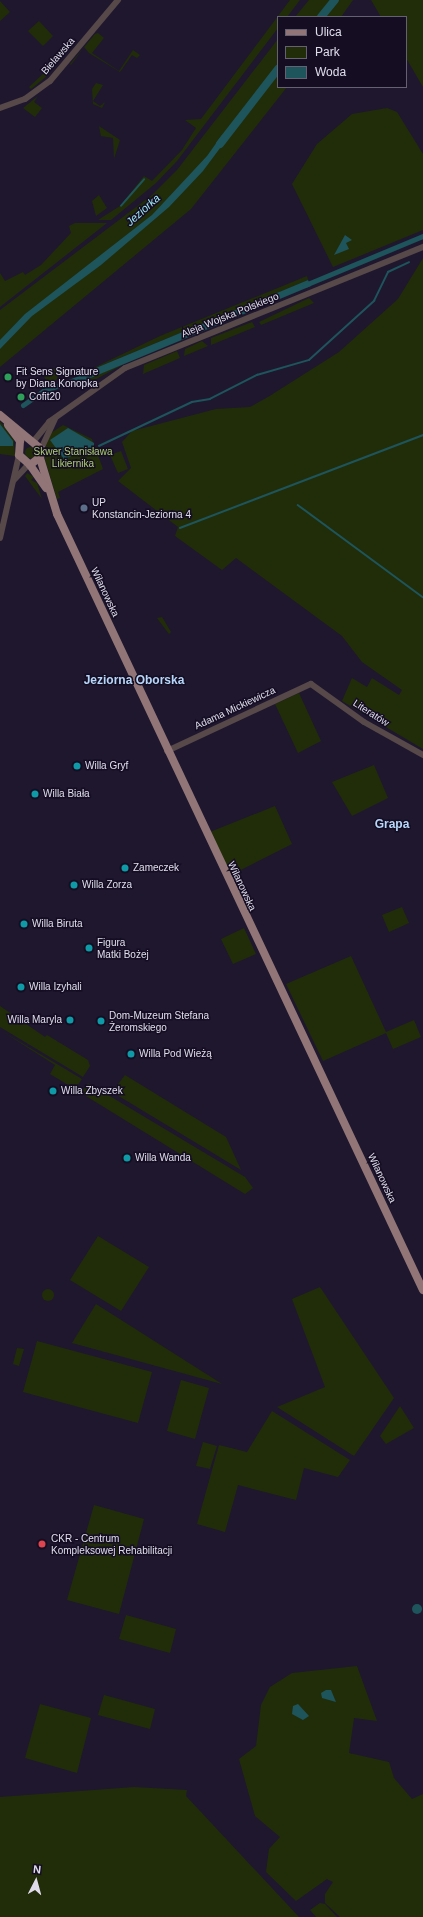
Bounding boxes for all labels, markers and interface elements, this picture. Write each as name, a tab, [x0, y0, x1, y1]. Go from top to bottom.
legend	[277, 16, 407, 88]
text: Ulica	[315, 25, 342, 39]
street label: Bielawska	[39, 35, 77, 77]
text: Park	[315, 45, 340, 59]
text: Woda	[315, 65, 346, 79]
water label: Jeziorka	[123, 191, 163, 229]
street label: Aleja Wojska Polskiego	[180, 290, 280, 340]
place label: Fit Sens Signature by Diana Konopka	[16, 365, 98, 388]
marker: Fit Sens Signature by Diana Konopka	[3, 372, 13, 382]
place label: Cofit20	[29, 391, 61, 403]
marker: Cofit20	[16, 392, 26, 402]
park label: Skwer Stanisława Likiernika	[34, 445, 112, 468]
place label: UP Konstancin-Jeziorna 4	[92, 496, 191, 520]
marker: UP Konstancin-Jeziorna 4	[79, 503, 89, 513]
street label: Wilanowska	[88, 565, 122, 619]
district label: Jeziorna Oborska	[84, 674, 184, 688]
street label: Adama Mickiewicza	[193, 684, 277, 732]
street label: Literatów	[351, 697, 391, 729]
place label: Willa Gryf	[85, 760, 128, 772]
marker: Willa Gryf	[72, 761, 82, 771]
place label: Willa Biała	[43, 788, 90, 800]
marker: Willa Biała	[30, 789, 40, 799]
district label: Grapa	[375, 818, 409, 832]
street label: Wilanowska	[225, 859, 259, 913]
place label: Zameczek	[133, 862, 179, 874]
marker: Zameczek	[120, 863, 130, 873]
place label: Willa Zorza	[82, 879, 132, 891]
marker: Willa Zorza	[69, 880, 79, 890]
place label: Willa Biruta	[32, 918, 83, 930]
marker: Willa Biruta	[19, 919, 29, 929]
place label: Figura Matki Bożej	[97, 936, 149, 960]
marker: Figura Matki Bożej	[84, 943, 94, 953]
place label: Willa Izyhali	[29, 981, 82, 993]
marker: Willa Izyhali	[16, 982, 26, 992]
place label: Dom-Muzeum Stefana Żeromskiego	[109, 1009, 209, 1032]
place label: Willa Maryla	[8, 1014, 62, 1026]
marker: Willa Maryla	[65, 1015, 75, 1025]
marker: Dom-Muzeum Stefana Żeromskiego	[96, 1016, 106, 1026]
place label: Willa Pod Wieżą	[139, 1048, 212, 1060]
marker: Willa Pod Wieżą	[126, 1049, 136, 1059]
place label: Willa Zbyszek	[61, 1085, 123, 1097]
marker: Willa Zbyszek	[48, 1086, 58, 1096]
street label: Wilanowska	[365, 1151, 399, 1205]
place label: Willa Wanda	[135, 1152, 191, 1164]
marker: Willa Wanda	[122, 1153, 132, 1163]
place label: CKR - Centrum Kompleksowej Rehabilitacji	[51, 1532, 172, 1556]
marker: CKR - Centrum Kompleksowej Rehabilitacji	[36, 1538, 48, 1550]
north arrow	[16, 1861, 56, 1901]
text: N	[33, 1863, 42, 1875]

